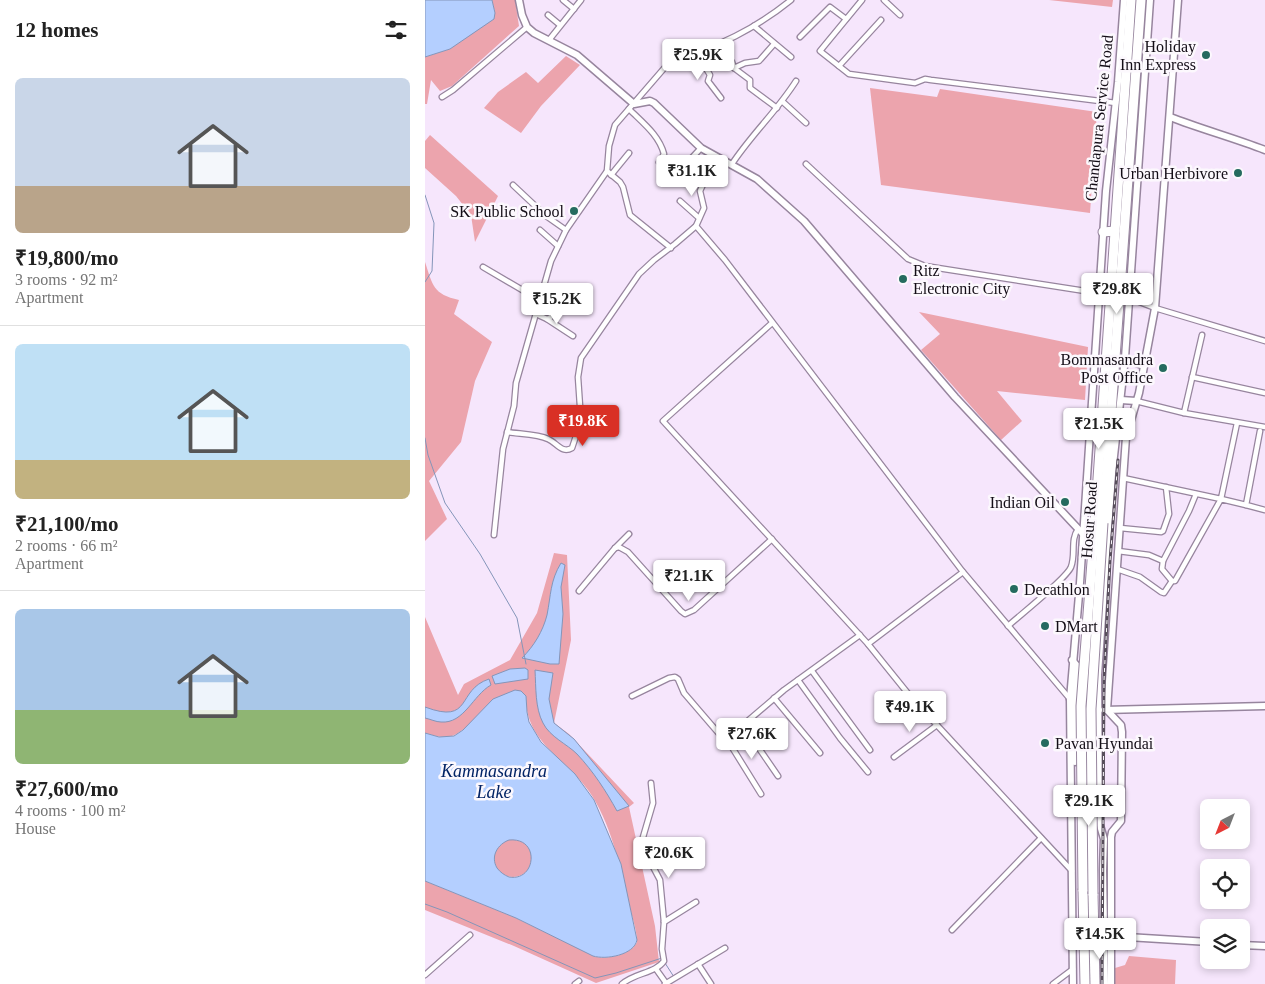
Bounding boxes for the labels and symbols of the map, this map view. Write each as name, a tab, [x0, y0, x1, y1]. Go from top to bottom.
street label: Chandapura Service Road	[1082, 34, 1117, 202]
pin: ₹25.9K	[657, 38, 739, 81]
place label: Holiday Inn Express	[1120, 38, 1196, 74]
marker: Holiday Inn Express	[1200, 49, 1212, 61]
pin: ₹31.1K	[651, 154, 733, 197]
place label: Urban Herbivore	[1119, 165, 1228, 182]
marker: Urban Herbivore	[1232, 167, 1244, 179]
place label: SK Public School	[450, 203, 565, 220]
marker: SK Public School	[568, 205, 580, 217]
place label: Ritz Electronic City	[913, 262, 1010, 298]
pin: ₹29.8K	[1076, 272, 1158, 315]
marker: Ritz Electronic City	[897, 273, 909, 285]
pin: ₹15.2K	[516, 282, 598, 325]
place label: Bommasandra Post Office	[1061, 351, 1153, 386]
marker: Bommasandra Post Office	[1157, 362, 1169, 374]
pin: ₹19.8K	[542, 404, 624, 447]
pin: ₹21.5K	[1058, 408, 1140, 450]
street label: Hosur Road	[1078, 481, 1100, 559]
place label: Indian Oil	[990, 494, 1056, 511]
marker: Indian Oil	[1059, 496, 1071, 508]
pin: ₹21.1K	[648, 560, 730, 602]
place label: Decathlon	[1024, 581, 1090, 598]
marker: Decathlon	[1008, 583, 1020, 595]
place label: DMart	[1055, 618, 1098, 635]
marker: DMart	[1039, 620, 1051, 632]
pin: ₹49.1K	[869, 690, 951, 733]
pin: ₹27.6K	[711, 718, 793, 760]
place label: Pavan Hyundai	[1055, 735, 1154, 753]
marker: Pavan Hyundai	[1039, 737, 1051, 749]
water label: Kammasandra Lake	[440, 761, 547, 802]
pin: ₹29.1K	[1048, 784, 1130, 827]
north arrow	[1200, 799, 1250, 849]
pin: ₹20.6K	[628, 836, 710, 879]
pin: ₹14.5K	[1059, 918, 1141, 960]

